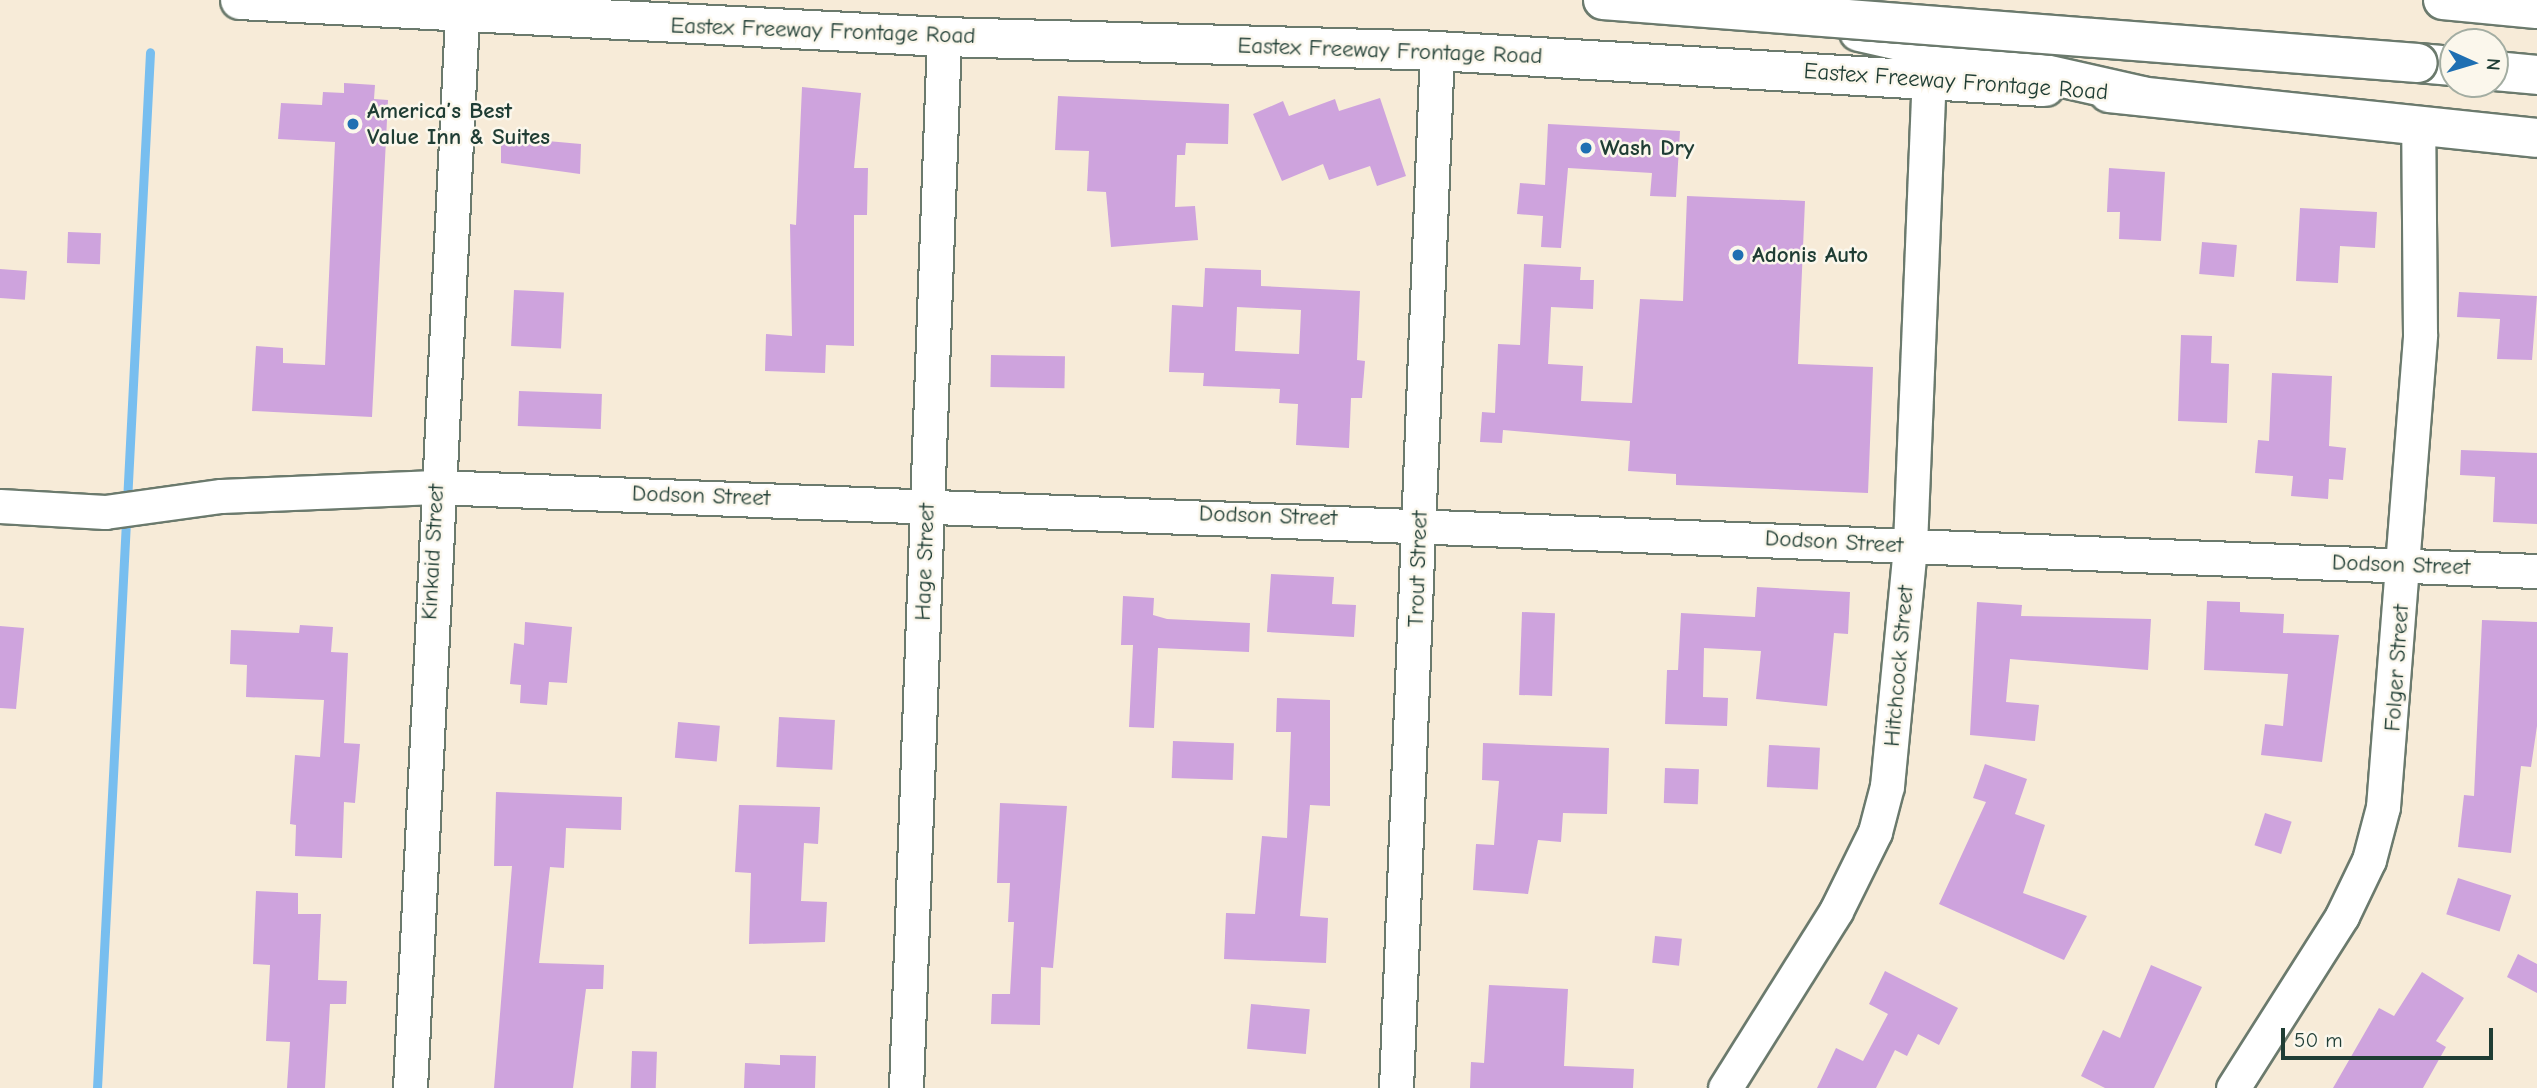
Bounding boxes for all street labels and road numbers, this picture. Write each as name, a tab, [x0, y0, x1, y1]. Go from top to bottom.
street label: Eastex Freeway Frontage Road	[670, 12, 976, 50]
street label: Eastex Freeway Frontage Road	[1237, 32, 1543, 70]
street label: Eastex Freeway Frontage Road	[1803, 58, 2109, 106]
street label: Dodson Street	[631, 480, 771, 512]
street label: Kinkaid Street	[416, 483, 450, 621]
street label: Dodson Street	[1198, 500, 1338, 532]
street label: Hage Street	[909, 503, 941, 621]
street label: Trout Street	[1402, 510, 1434, 628]
street label: Dodson Street	[1764, 525, 1904, 559]
street label: Dodson Street	[2331, 549, 2471, 581]
street label: Hitchcock Street	[1878, 584, 1920, 748]
street label: Folger Street	[2379, 604, 2415, 732]

